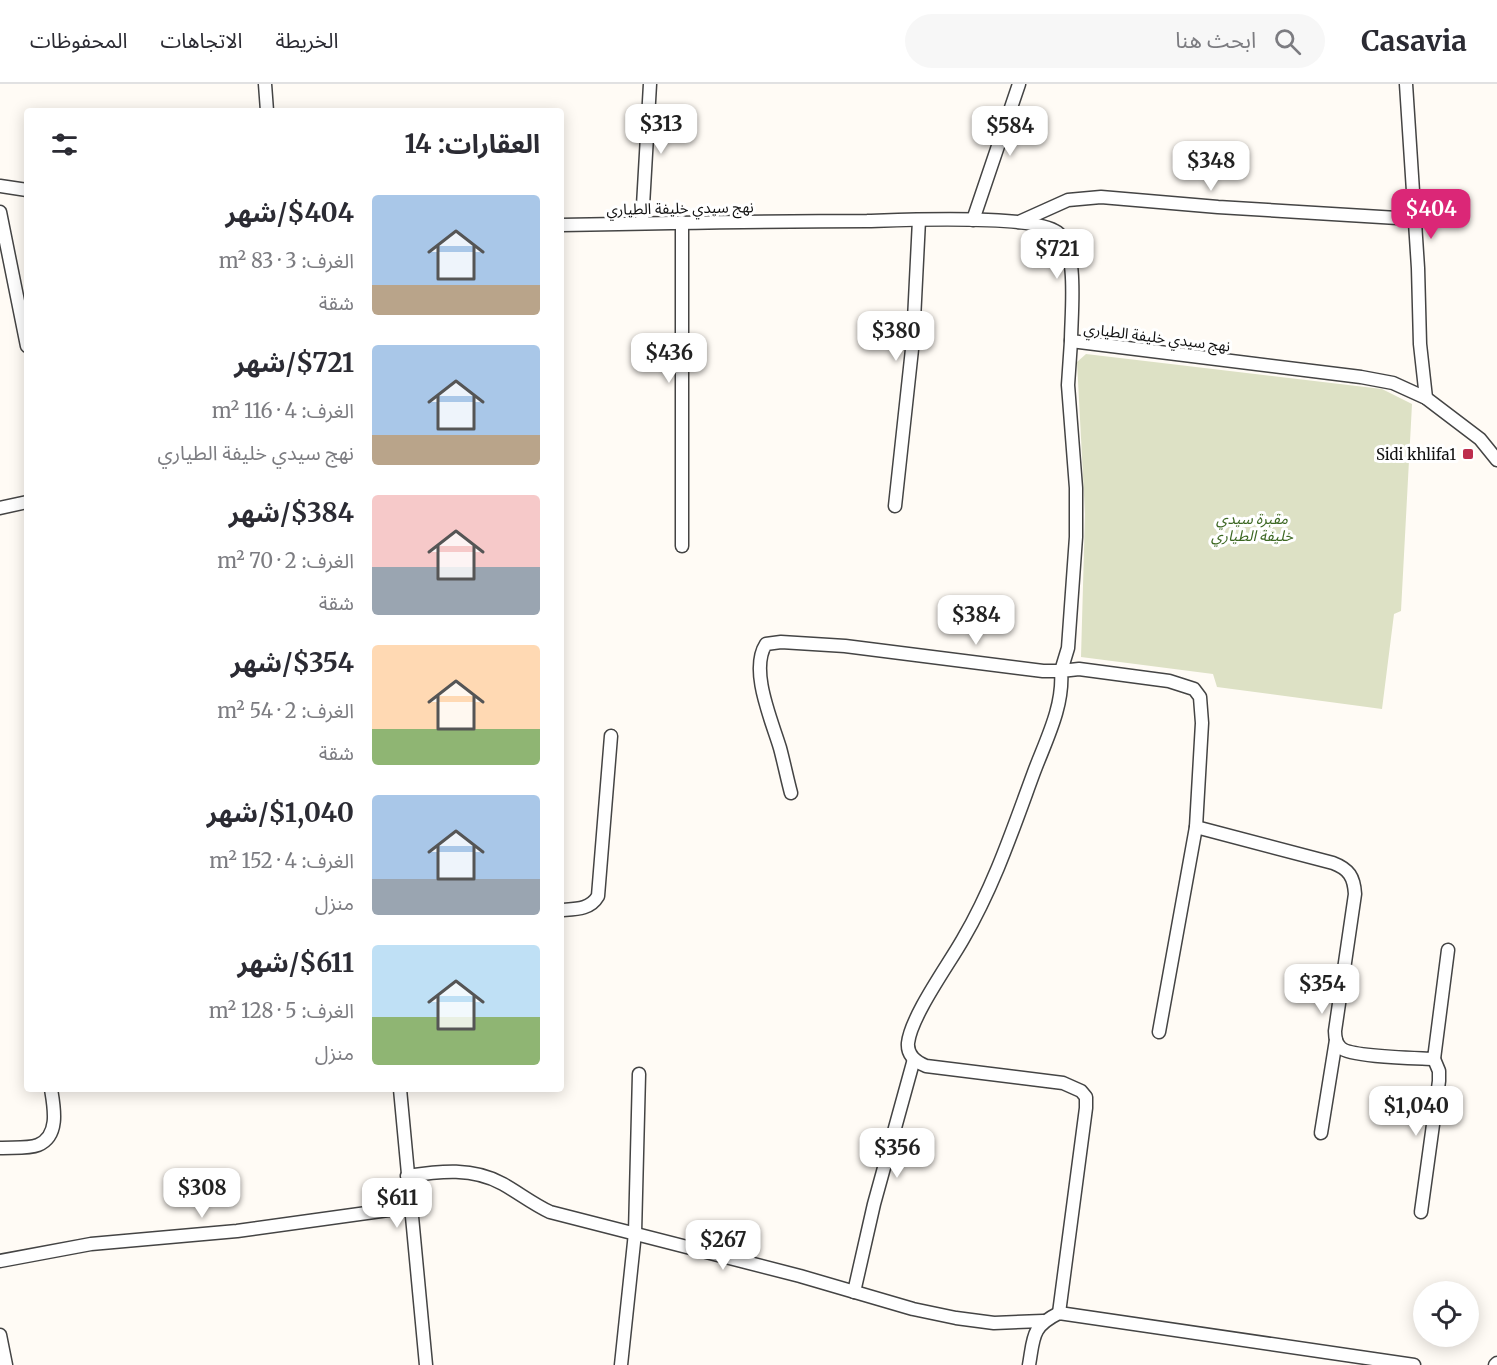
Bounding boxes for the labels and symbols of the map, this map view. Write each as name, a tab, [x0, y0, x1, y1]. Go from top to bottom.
pin: $313	[625, 104, 697, 155]
pin: $584	[974, 106, 1046, 157]
pin: $348	[1175, 141, 1247, 192]
pin: $404	[1395, 189, 1467, 240]
street label: نهج سيدي خليفة الطياري	[606, 197, 754, 222]
pin: $721	[1021, 229, 1093, 280]
pin: $380	[860, 311, 932, 362]
street label: نهج سيدي خليفة الطياري	[1082, 319, 1231, 358]
pin: $436	[633, 333, 705, 384]
place label: Sidi khlifa1	[1376, 445, 1456, 464]
marker: Sidi khlifa1	[1461, 447, 1475, 461]
park label: مقبرة سيدي خليفة الطياري	[1211, 509, 1293, 547]
pin: $384	[940, 595, 1012, 646]
pin: $354	[1286, 964, 1358, 1015]
pin: $1,040	[1367, 1086, 1465, 1137]
pin: $356	[861, 1128, 933, 1179]
pin: $308	[166, 1168, 238, 1219]
pin: $611	[361, 1178, 433, 1229]
pin: $267	[687, 1220, 759, 1271]

